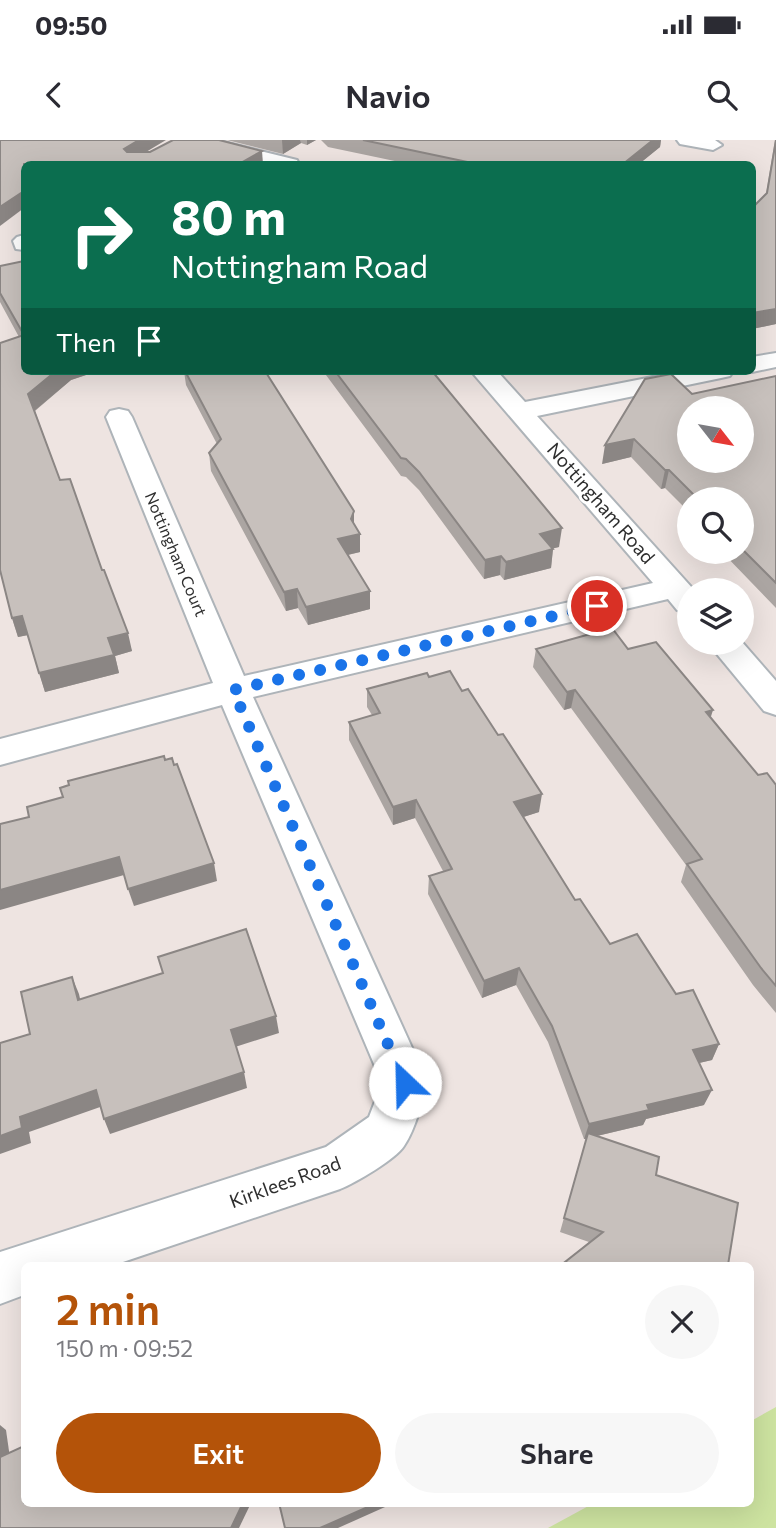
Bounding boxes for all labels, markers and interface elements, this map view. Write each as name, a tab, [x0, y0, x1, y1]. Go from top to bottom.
text: 09:50	[35, 9, 108, 40]
text: Navio	[345, 75, 431, 115]
icon: back	[35, 76, 73, 114]
icon: search	[703, 76, 741, 114]
text: 80 m	[171, 185, 286, 245]
icon: right	[56, 189, 147, 280]
text: Nottingham Road	[171, 245, 428, 285]
icon: arrive	[130, 322, 168, 360]
text: Then	[56, 326, 116, 357]
north arrow	[677, 396, 754, 472]
map controls	[677, 396, 754, 655]
street label: Nottingham Road	[543, 438, 660, 568]
button: search	[677, 487, 754, 564]
street label: Nottingham Court	[142, 489, 211, 619]
pin	[567, 576, 627, 636]
button: layers	[677, 578, 754, 655]
icon: arrive	[578, 587, 616, 625]
position arrow	[368, 1046, 442, 1120]
street label: Kirklees Road	[226, 1151, 344, 1212]
text: 2 min	[56, 1282, 160, 1334]
button: close	[645, 1285, 719, 1359]
text: 150 m · 09:52	[56, 1334, 193, 1362]
button: Exit	[56, 1413, 381, 1493]
button: Share	[395, 1413, 719, 1493]

